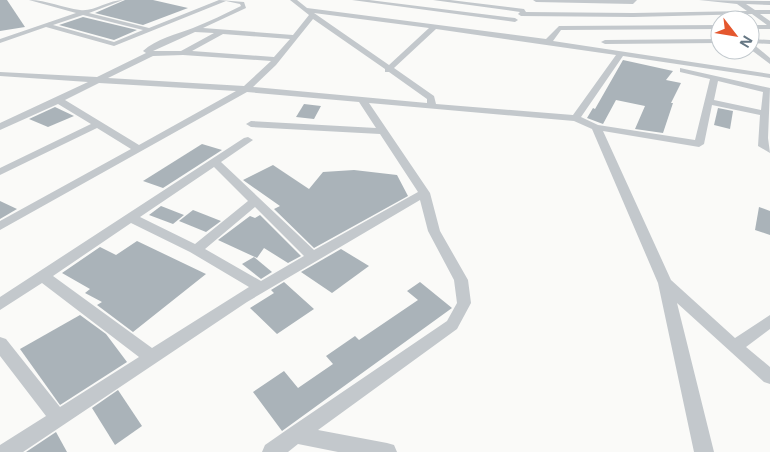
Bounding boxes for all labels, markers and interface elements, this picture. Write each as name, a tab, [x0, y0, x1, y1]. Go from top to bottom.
north arrow	[710, 10, 760, 60]
text: N	[735, 32, 758, 52]

